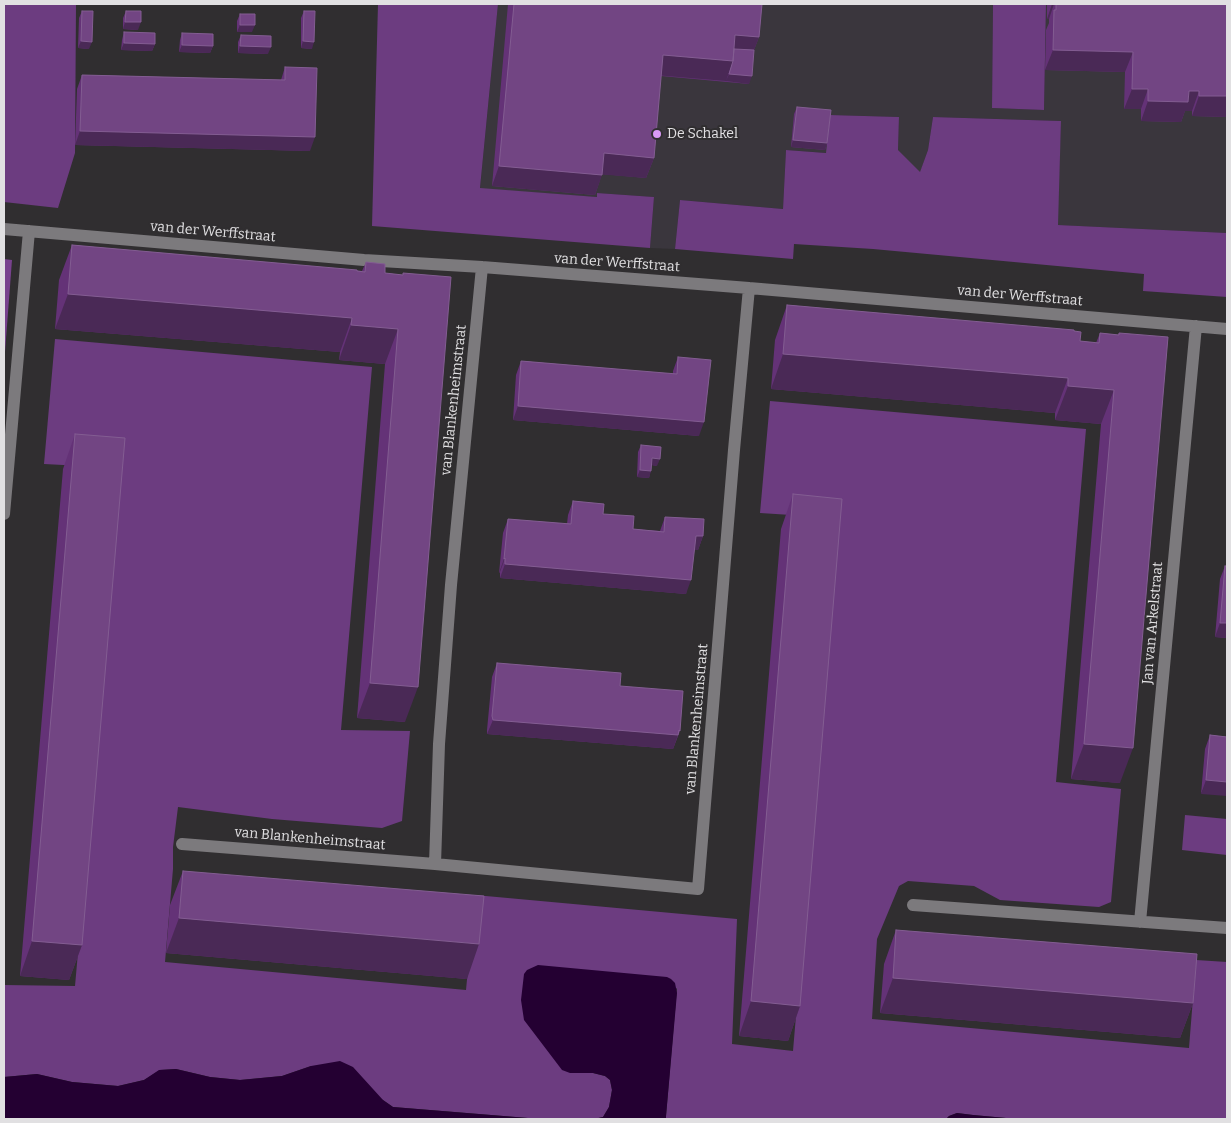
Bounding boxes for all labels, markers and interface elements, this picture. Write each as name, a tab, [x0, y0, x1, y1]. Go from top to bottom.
place label: De Schakel	[667, 126, 738, 142]
marker: De Schakel	[651, 128, 663, 140]
street label: van der Werffstraat	[150, 218, 276, 246]
street label: van der Werffstraat	[554, 250, 680, 276]
street label: van der Werffstraat	[957, 282, 1083, 310]
street label: van Blankenheimstraat	[438, 324, 470, 476]
street label: Jan van Arkelstraat	[1139, 561, 1167, 685]
street label: van Blankenheimstraat	[682, 643, 712, 795]
street label: van Blankenheimstraat	[234, 824, 386, 854]

